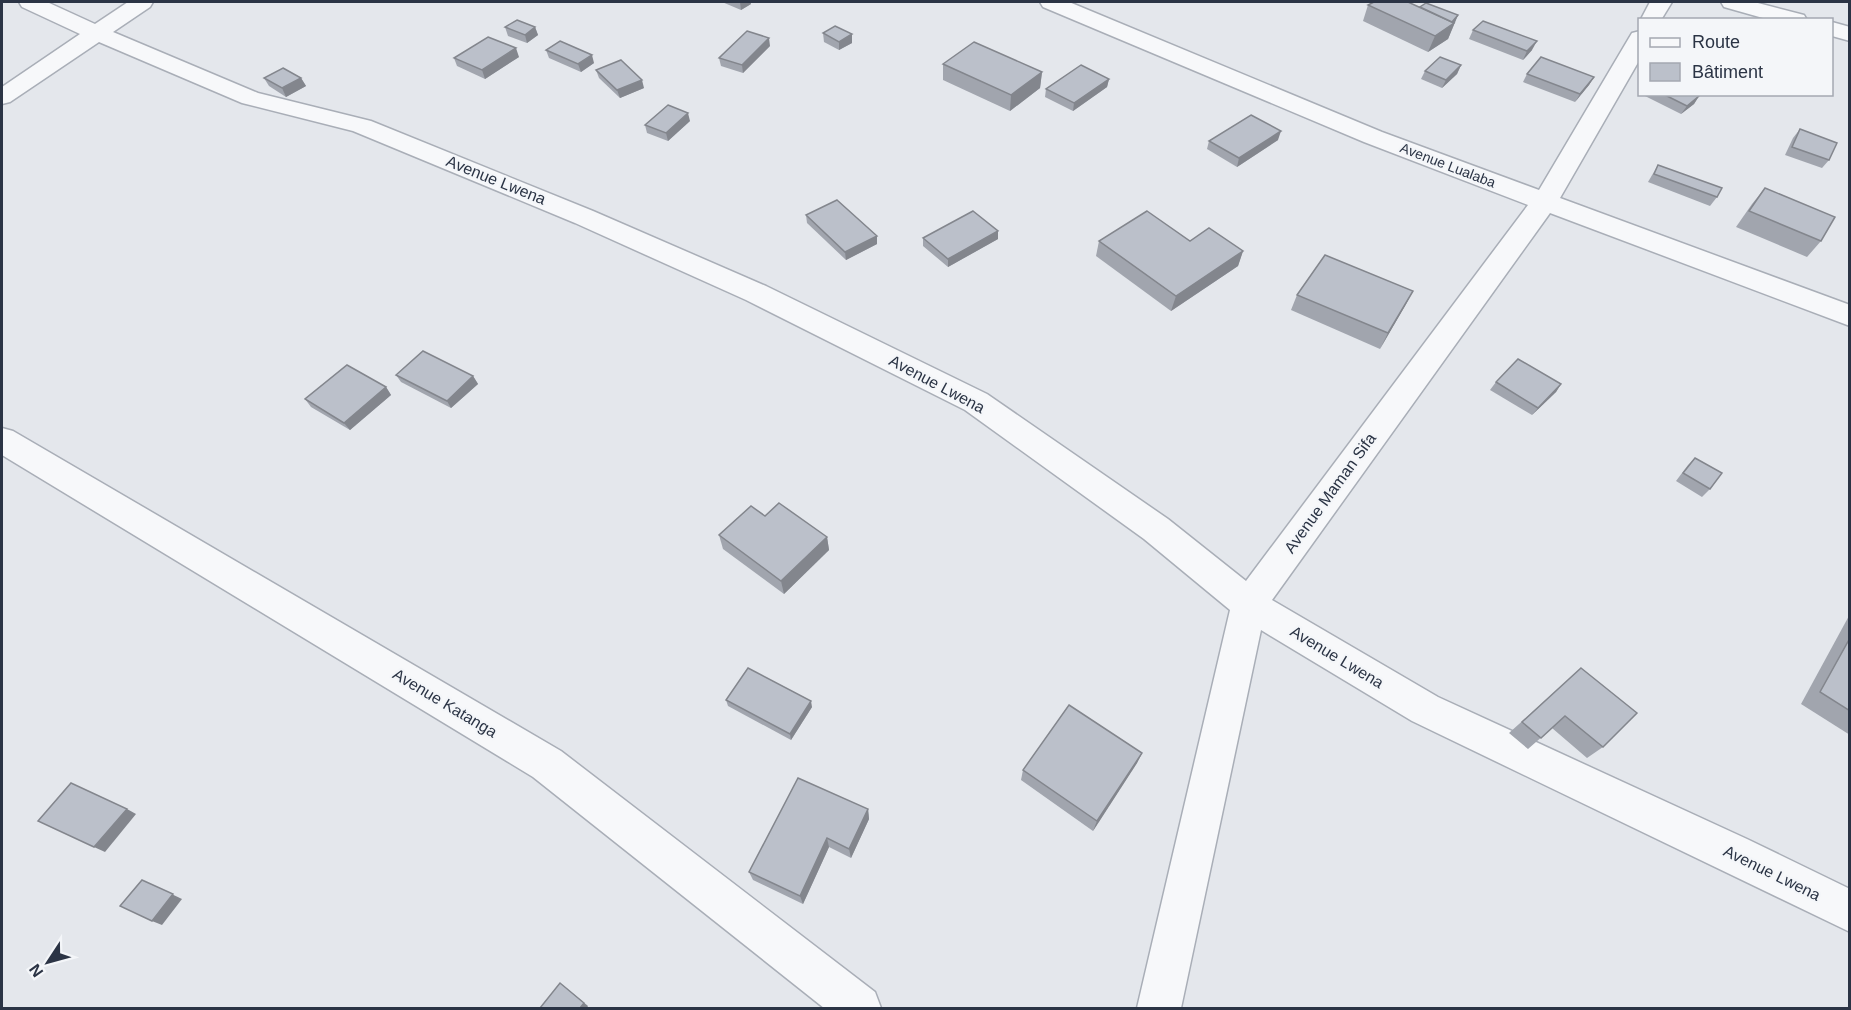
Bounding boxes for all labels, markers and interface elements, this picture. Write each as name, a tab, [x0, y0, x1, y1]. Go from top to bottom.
legend	[1638, 18, 1833, 96]
text: Route	[1692, 32, 1740, 52]
text: Bâtiment	[1692, 62, 1763, 82]
street label: Avenue Lualaba	[1398, 139, 1498, 191]
street label: Avenue Lwena	[444, 152, 548, 208]
street label: Avenue Lwena	[886, 352, 988, 416]
street label: Avenue Maman Sifa	[1281, 430, 1379, 556]
street label: Avenue Lwena	[1287, 623, 1387, 692]
street label: Avenue Katanga	[390, 665, 500, 741]
street label: Avenue Lwena	[1721, 842, 1823, 904]
north arrow	[18, 932, 78, 992]
text: N	[26, 961, 47, 980]

